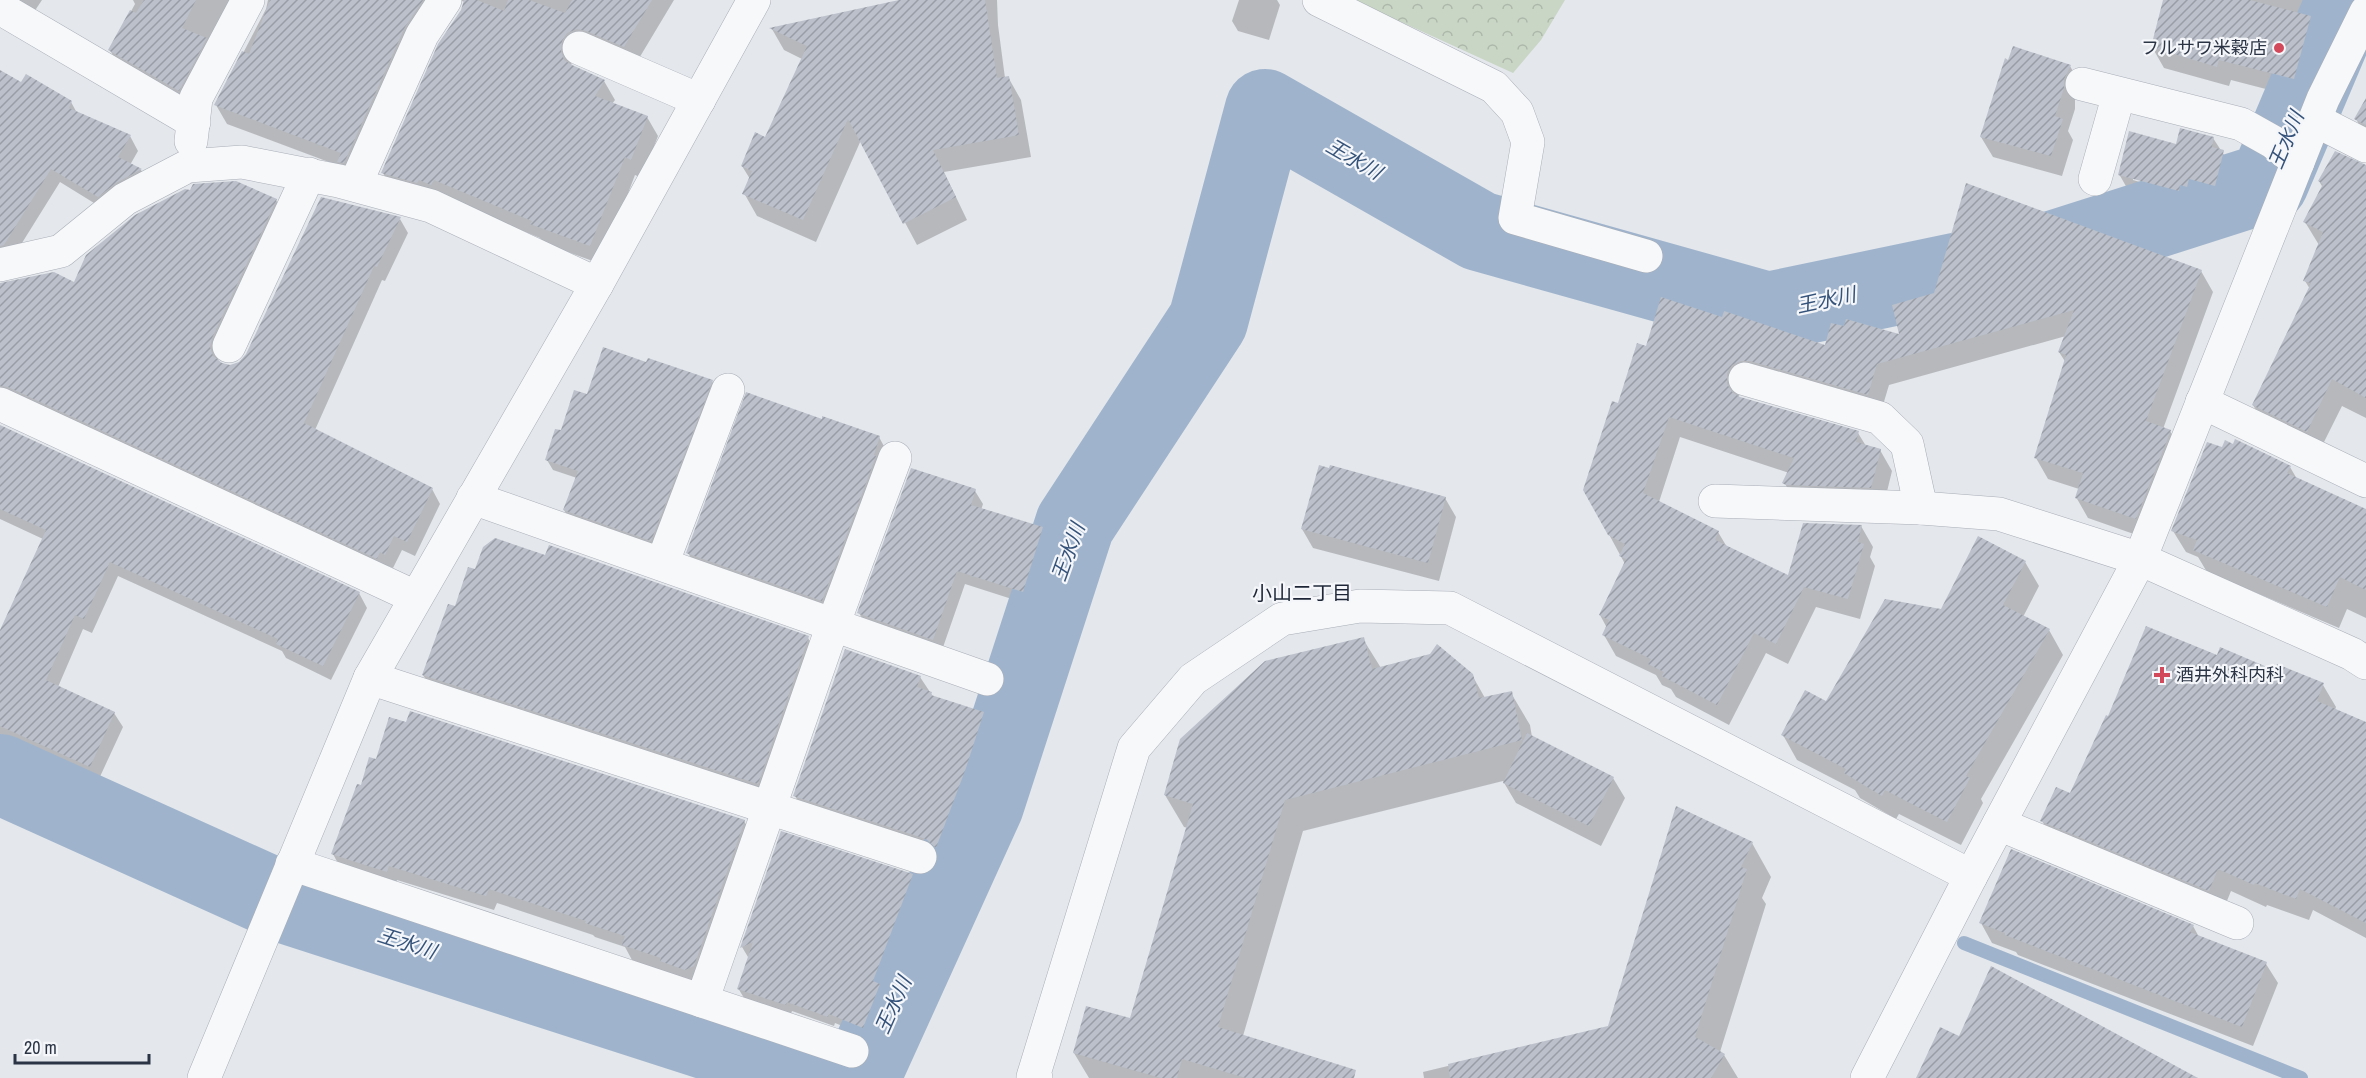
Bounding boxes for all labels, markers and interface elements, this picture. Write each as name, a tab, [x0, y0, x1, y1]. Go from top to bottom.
place label: フルサワ米穀店	[2141, 35, 2267, 60]
marker: フルサワ米穀店	[2272, 41, 2286, 55]
water label: 王水川	[2261, 105, 2310, 173]
water label: 王水川	[1322, 132, 1389, 186]
water label: 王水川	[1794, 280, 1860, 319]
water label: 王水川	[1045, 517, 1091, 585]
district label: 小山二丁目	[1252, 579, 1352, 606]
place label: 酒井外科内科	[2176, 662, 2284, 687]
marker: 酒井外科内科	[2153, 666, 2171, 684]
water label: 王水川	[374, 920, 442, 965]
water label: 王水川	[868, 970, 918, 1038]
scale bar	[15, 1027, 148, 1065]
text: 20 m	[24, 1035, 57, 1060]

